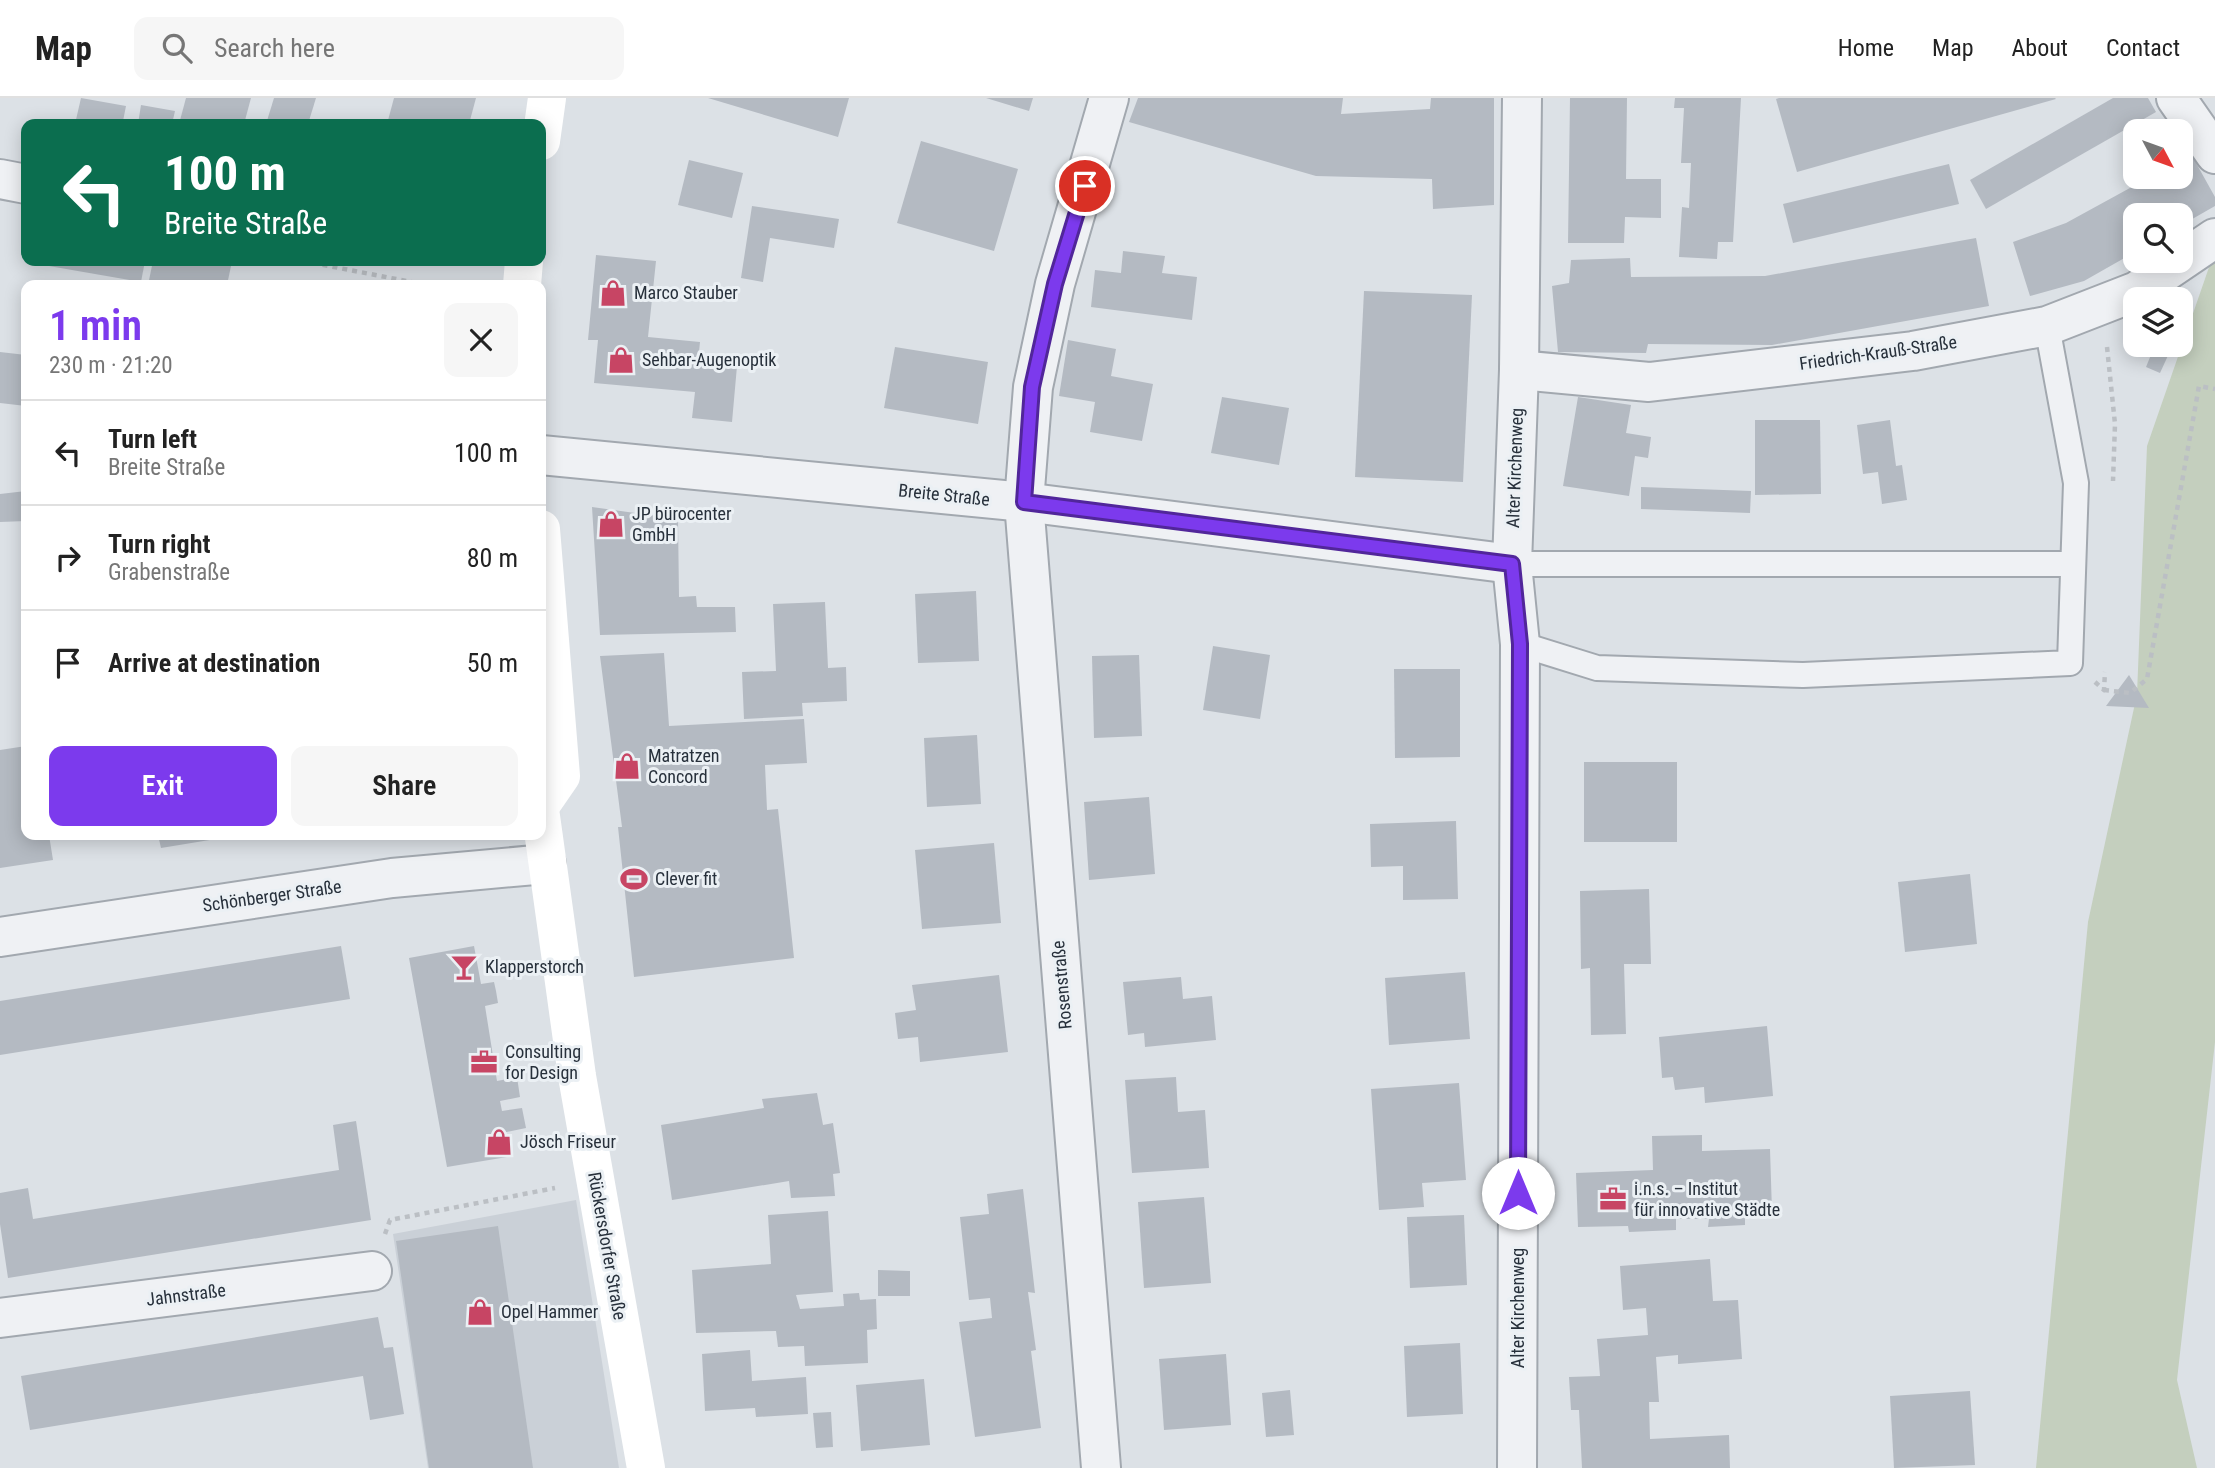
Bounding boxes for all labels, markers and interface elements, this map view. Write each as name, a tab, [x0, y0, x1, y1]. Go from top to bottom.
search box	[134, 17, 624, 80]
text: Map	[35, 29, 92, 68]
icon: search	[158, 29, 196, 67]
text: Search here	[214, 33, 335, 63]
text: Home	[1838, 34, 1894, 62]
text: Map	[1932, 34, 1974, 62]
text: About	[2012, 34, 2068, 62]
text: Contact	[2106, 34, 2180, 62]
north arrow	[2123, 119, 2193, 189]
map controls	[2123, 119, 2193, 357]
text: 100 m	[164, 145, 286, 202]
icon: left	[49, 147, 140, 238]
pin	[1055, 156, 1115, 216]
icon: arrive	[1066, 167, 1104, 205]
button: search	[2123, 203, 2193, 273]
text: Breite Straße	[164, 204, 327, 242]
shop icon: Marco Stauber	[598, 278, 628, 308]
place label: Marco Stauber	[634, 282, 738, 303]
button: layers	[2123, 287, 2193, 357]
text: 1 min	[49, 301, 142, 350]
button: close	[444, 303, 518, 377]
street label: Friedrich-Krauß-Straße	[1798, 331, 1958, 374]
shop icon: Sehbar-Augenoptik	[606, 345, 636, 375]
place label: Sehbar-Augenoptik	[642, 349, 776, 370]
text: 230 m · 21:20	[49, 352, 173, 379]
street label: Alter Kirchenweg	[1502, 407, 1527, 528]
text: Turn left	[108, 424, 197, 454]
icon: left	[49, 434, 87, 472]
text: 100 m	[454, 438, 518, 468]
text: Breite Straße	[108, 454, 225, 481]
street label: Breite Straße	[897, 479, 991, 510]
place label: JP bürocenter GmbH	[632, 503, 732, 545]
shop icon: JP bürocenter GmbH	[596, 509, 626, 539]
text: Turn right	[108, 529, 210, 559]
icon: right	[49, 539, 87, 577]
text: 80 m	[467, 543, 518, 573]
text: Grabenstraße	[108, 559, 230, 586]
icon: arrive	[49, 644, 87, 682]
text: Arrive at destination	[108, 648, 320, 678]
text: 50 m	[467, 648, 518, 678]
place label: Matratzen Concord	[648, 745, 720, 787]
button: Exit	[49, 746, 277, 826]
button: Share	[291, 746, 518, 826]
shop icon: Matratzen Concord	[612, 751, 642, 781]
sports icon: Clever fit	[619, 864, 649, 894]
place label: Clever fit	[655, 868, 717, 889]
street label: Schönberger Straße	[201, 875, 343, 916]
street label: Rosenstraße	[1047, 940, 1076, 1030]
bar icon: Klapperstorch	[449, 952, 479, 982]
place label: Klapperstorch	[485, 956, 584, 977]
place label: Consulting for Design	[505, 1041, 581, 1083]
office icon: Consulting for Design	[469, 1047, 499, 1077]
shop icon: Jösch Friseur	[484, 1127, 514, 1157]
place label: Jösch Friseur	[520, 1131, 616, 1152]
position arrow	[1481, 1156, 1555, 1230]
street label: Rückersdorfer Straße	[584, 1170, 631, 1322]
place label: i.n.s. – Institut für innovative Städte	[1634, 1178, 1780, 1220]
office icon: i.n.s. – Institut für innovative Städte	[1598, 1184, 1628, 1214]
street label: Alter Kirchenweg	[1507, 1248, 1528, 1368]
street label: Jahnstraße	[145, 1279, 227, 1310]
shop icon: Opel Hammer	[465, 1297, 495, 1327]
place label: Opel Hammer	[501, 1301, 599, 1322]

